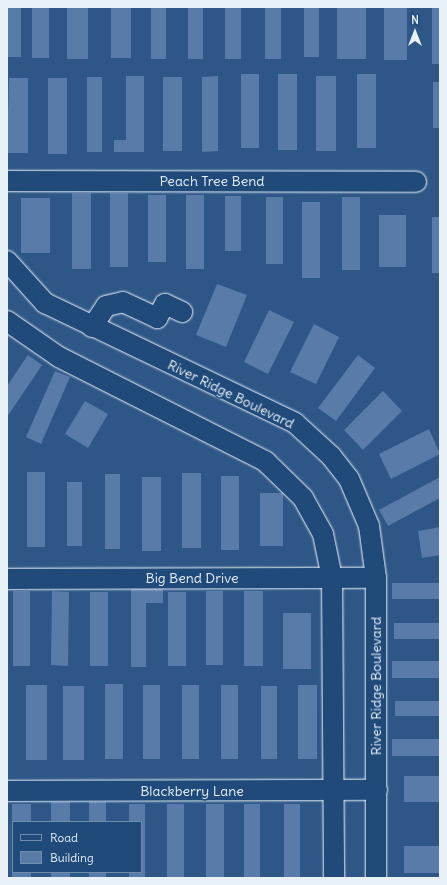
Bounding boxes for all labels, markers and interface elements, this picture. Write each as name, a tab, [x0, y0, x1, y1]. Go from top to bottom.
north arrow	[395, 12, 435, 52]
text: N	[411, 13, 419, 27]
street label: Peach Tree Bend	[159, 173, 265, 189]
street label: River Ridge Boulevard	[165, 356, 297, 432]
street label: Big Bend Drive	[146, 570, 238, 586]
street label: River Ridge Boulevard	[368, 617, 384, 755]
street label: Blackberry Lane	[140, 783, 244, 799]
legend	[12, 821, 142, 873]
text: Road	[50, 830, 78, 845]
text: Building	[50, 850, 94, 865]

